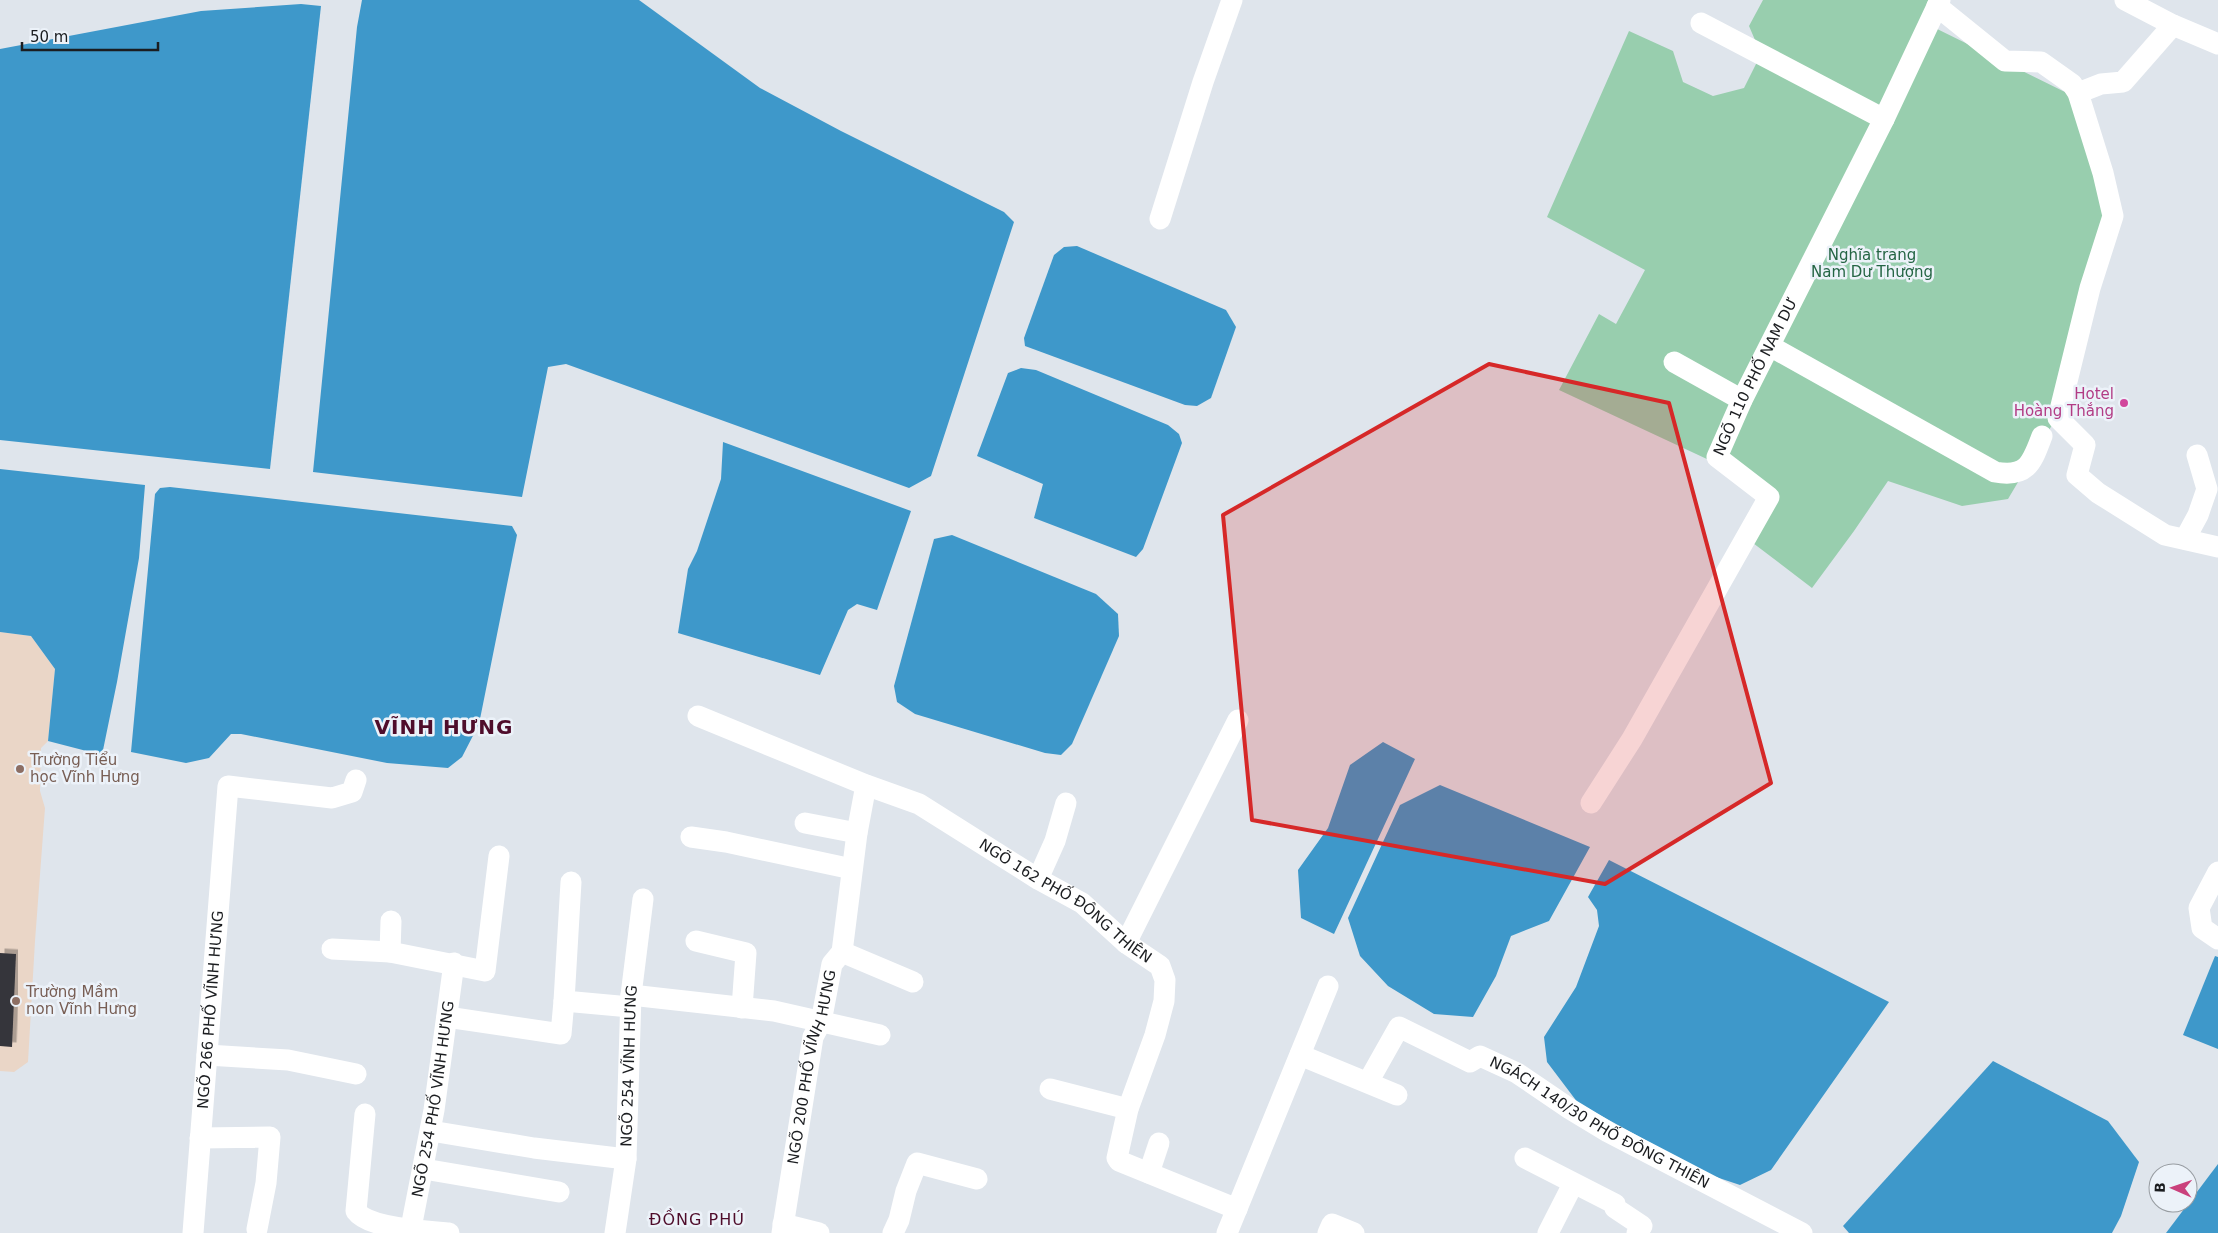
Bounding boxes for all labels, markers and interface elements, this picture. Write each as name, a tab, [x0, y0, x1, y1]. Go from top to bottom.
scale bar	[22, 20, 159, 52]
text: 50 m	[30, 28, 68, 46]
park label: Nghĩa trang Nam Dư Thượng	[1811, 246, 1933, 281]
street label: NGÕ 110 PHỐ NAM DƯ	[1710, 294, 1801, 458]
place label: Hotel Hoàng Thắng	[2014, 385, 2114, 420]
marker: Hotel Hoàng Thắng	[2118, 397, 2130, 409]
district label: VĨNH HƯNG	[375, 715, 513, 739]
place label: Trường Tiểu học Vĩnh Hưng	[29, 751, 140, 786]
marker: Trường Tiểu học Vĩnh Hưng	[14, 763, 26, 775]
street label: NGÕ 162 PHỐ ĐÔNG THIÊN	[976, 835, 1155, 967]
street label: NGÕ 266 PHỐ VĨNH HƯNG	[194, 910, 227, 1109]
street label: NGÕ 200 PHỐ VĨNH HƯNG	[784, 968, 840, 1166]
place label: Trường Mầm non Vĩnh Hưng	[25, 983, 137, 1018]
street label: NGÕ 254 VĨNH HƯNG	[617, 984, 641, 1147]
marker: Trường Mầm non Vĩnh Hưng	[10, 995, 22, 1007]
street label: NGÕ 254 PHỐ VĨNH HƯNG	[408, 1000, 458, 1199]
street label: NGÁCH 140/30 PHỐ ĐÔNG THIÊN	[1487, 1053, 1713, 1192]
north arrow	[2148, 1163, 2198, 1213]
text: B	[2152, 1182, 2168, 1193]
district label: ĐỒNG PHÚ	[649, 1208, 745, 1229]

